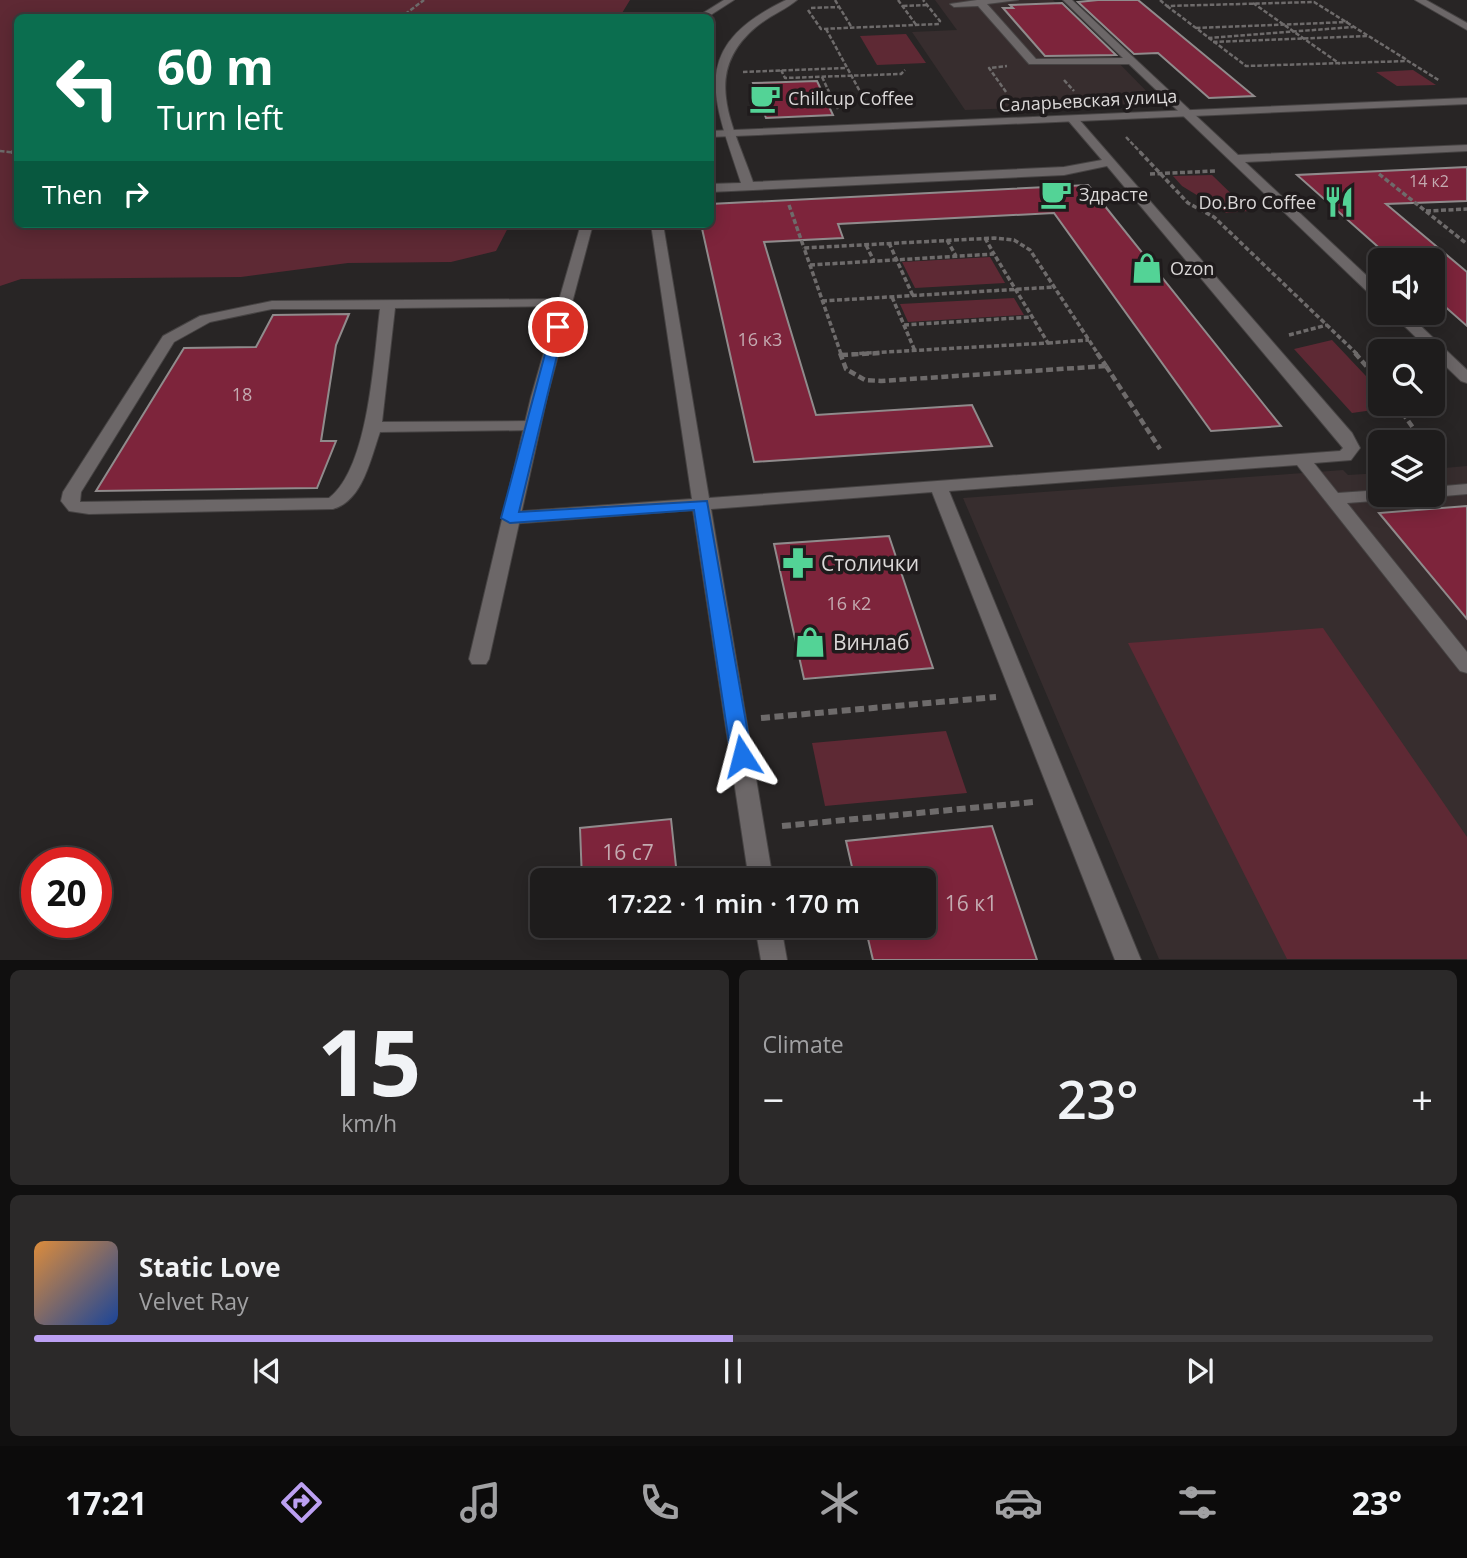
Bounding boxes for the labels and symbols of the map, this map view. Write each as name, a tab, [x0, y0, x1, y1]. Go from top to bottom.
cafe icon: Chillcup Coffee	[748, 81, 782, 115]
street label: Саларьевская улица	[998, 83, 1178, 117]
place label: Chillcup Coffee	[788, 86, 914, 110]
house number: 14 к2	[1409, 170, 1449, 192]
cafe icon: Здрасте	[1039, 177, 1073, 211]
place label: Здрасте	[1079, 182, 1148, 206]
restaurant icon: Do.Bro Coffee	[1322, 185, 1356, 219]
place label: Do.Bro Coffee	[1198, 190, 1316, 214]
shop icon: Ozon	[1130, 251, 1164, 285]
place label: Ozon	[1170, 256, 1214, 280]
pin	[528, 297, 588, 357]
house number: 16 к3	[738, 327, 782, 351]
house number: 18	[232, 382, 252, 406]
pharmacy icon: Столички	[781, 546, 815, 580]
place label: Столички	[821, 549, 919, 577]
house number: 16 к2	[827, 591, 871, 615]
shop icon: Винлаб	[793, 625, 827, 659]
place label: Винлаб	[833, 628, 909, 656]
position arrow	[705, 719, 779, 793]
house number: 16 c7	[602, 838, 654, 866]
speed limit sign: 20	[21, 847, 112, 938]
house number: 16 к1	[945, 889, 997, 917]

